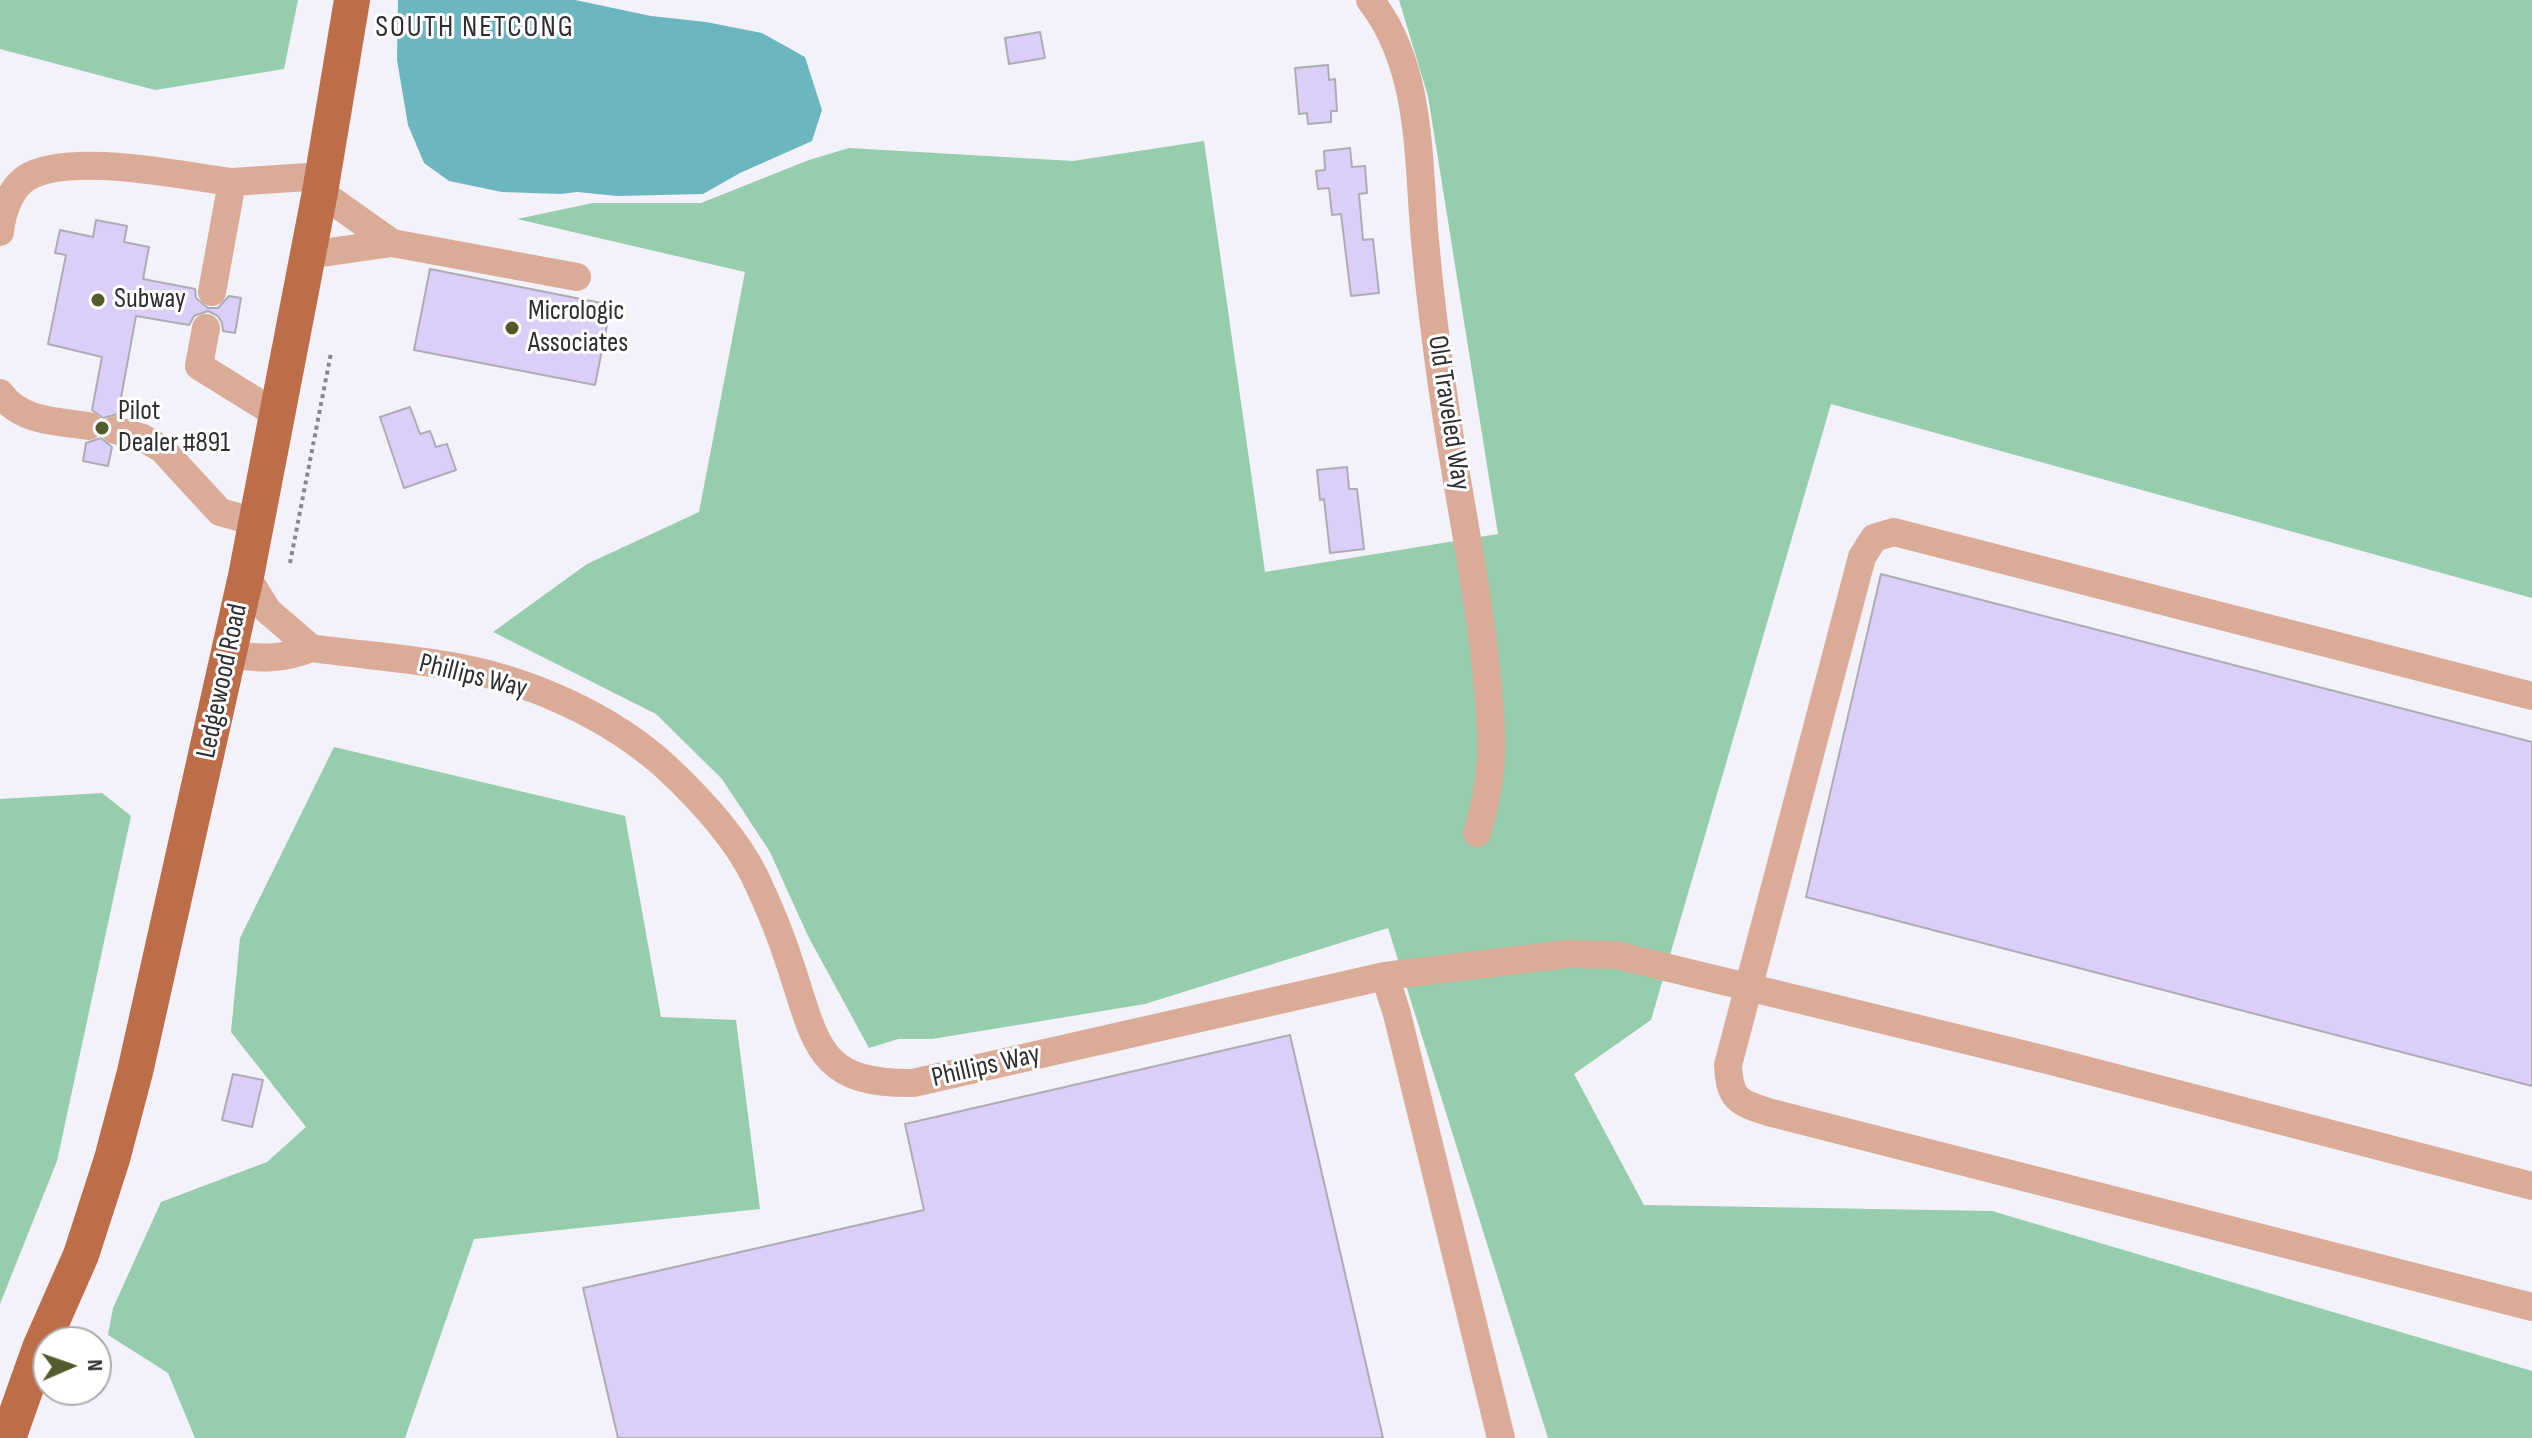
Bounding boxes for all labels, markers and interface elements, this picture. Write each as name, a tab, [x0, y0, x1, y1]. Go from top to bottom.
district label: SOUTH NETCONG	[375, 10, 575, 46]
place label: Subway	[114, 283, 186, 317]
marker: Subway	[89, 291, 107, 309]
place label: Micrologic Associates	[528, 295, 628, 361]
marker: Micrologic Associates	[503, 319, 521, 337]
street label: Old Traveled Way	[1419, 333, 1477, 493]
place label: Pilot Dealer #891	[118, 395, 230, 461]
marker: Pilot Dealer #891	[93, 419, 111, 437]
street label: Ledgewood Road	[190, 601, 256, 761]
street label: Phillips Way	[415, 647, 531, 707]
street label: Phillips Way	[929, 1038, 1043, 1096]
north arrow	[32, 1326, 112, 1406]
text: N	[81, 1359, 108, 1372]

